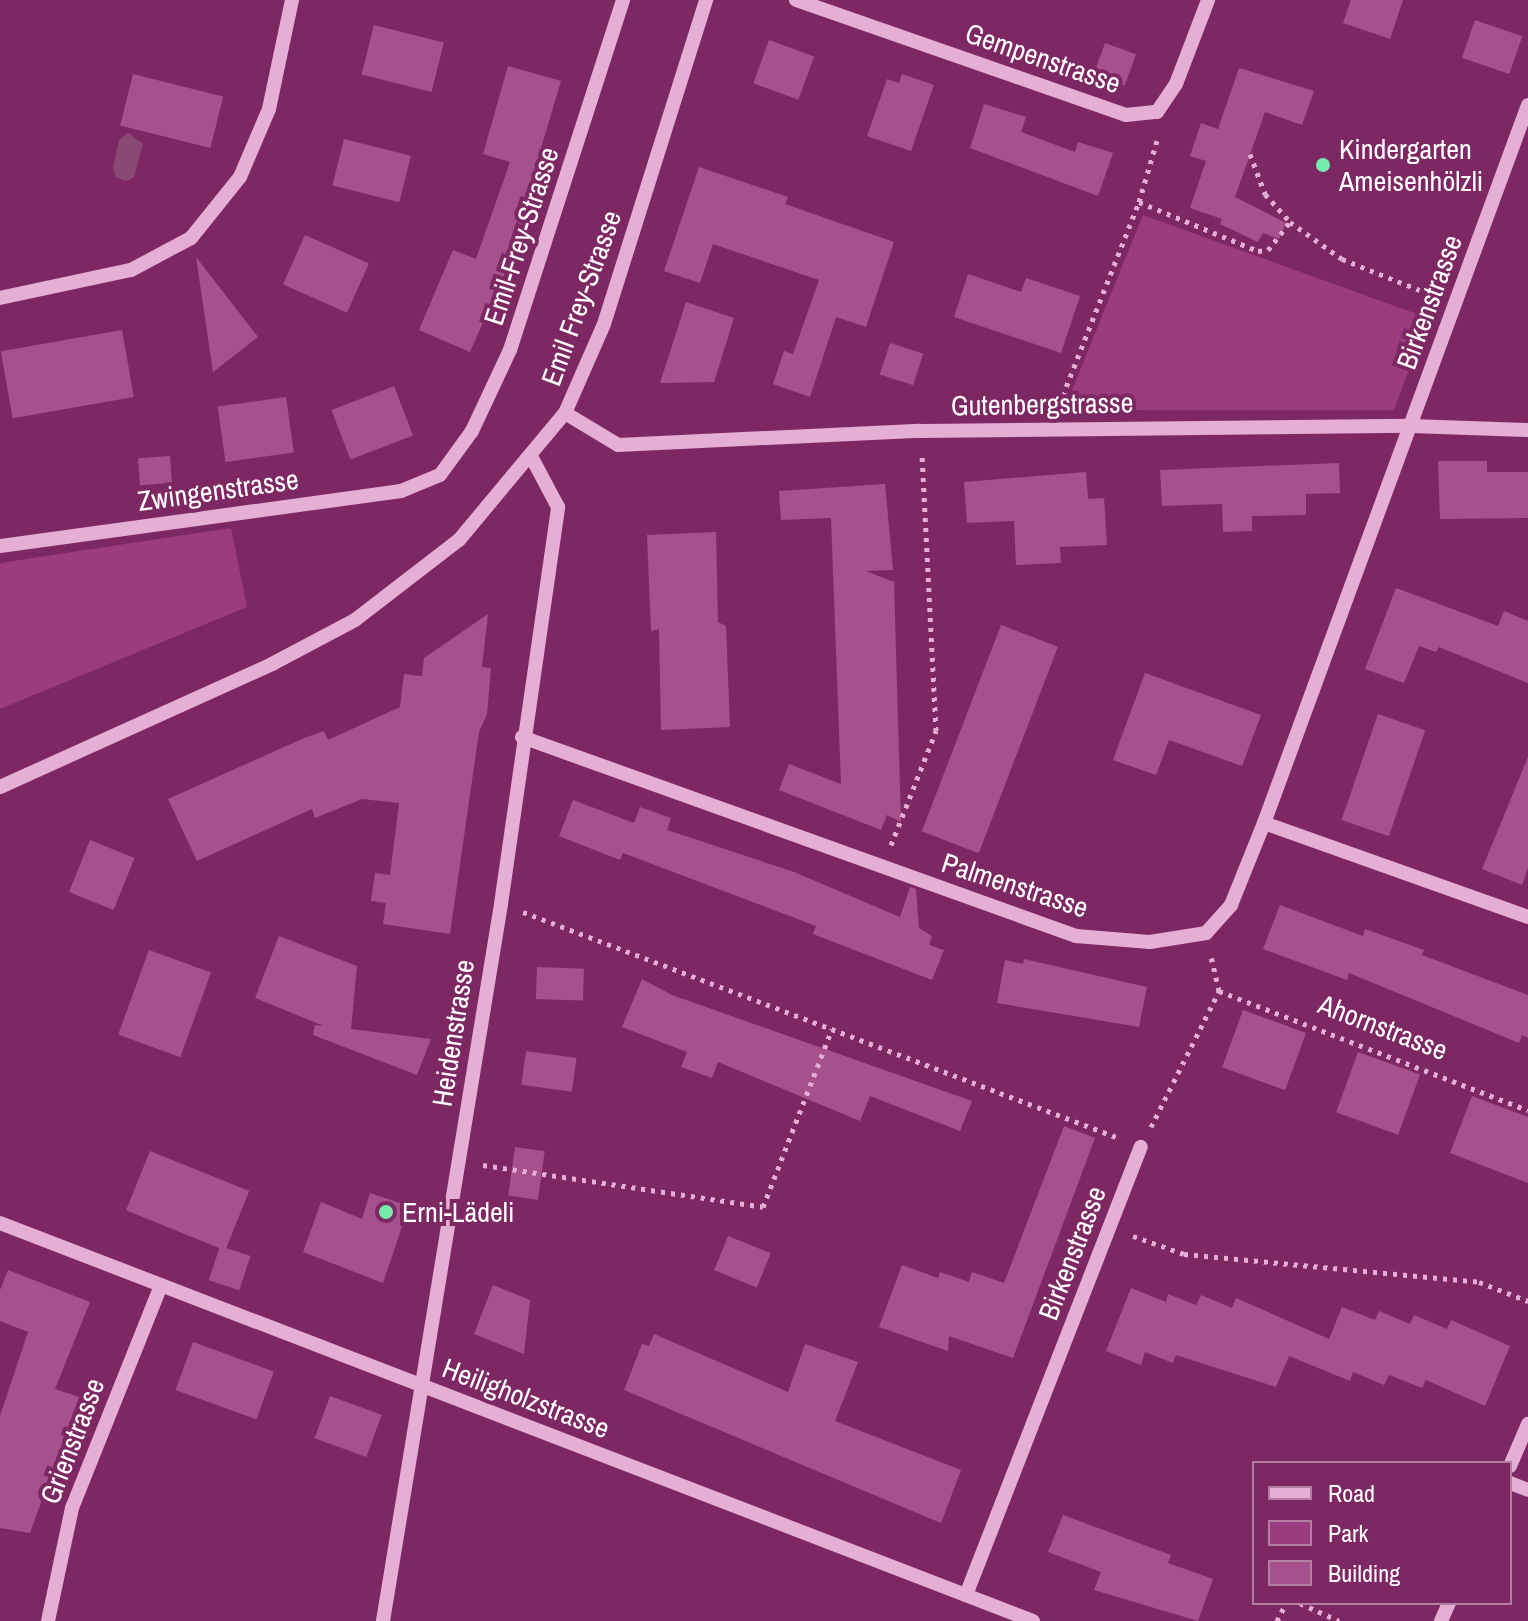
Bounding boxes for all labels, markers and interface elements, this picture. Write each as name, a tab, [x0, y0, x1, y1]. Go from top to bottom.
street label: Gempenstrasse	[961, 16, 1125, 100]
place label: Kindergarten Ameisenhölzli	[1339, 132, 1483, 198]
street label: Emil-Frey-Strasse	[476, 143, 566, 329]
marker: Kindergarten Ameisenhölzli	[1314, 156, 1332, 174]
street label: Emil Frey-Strasse	[534, 206, 628, 390]
street label: Birkenstrasse	[1389, 230, 1469, 374]
street label: Gutenbergstrasse	[950, 386, 1134, 422]
street label: Zwingenstrasse	[135, 462, 301, 518]
street label: Palmenstrasse	[938, 846, 1092, 924]
street label: Heidenstrasse	[425, 957, 481, 1109]
street label: Ahornstrasse	[1314, 987, 1452, 1067]
street label: Birkenstrasse	[1031, 1181, 1113, 1325]
place label: Erni-Lädeli	[402, 1195, 514, 1229]
marker: Erni-Lädeli	[377, 1203, 395, 1221]
street label: Heiligholzstrasse	[438, 1351, 614, 1445]
street label: Grienstrasse	[33, 1374, 111, 1508]
legend	[1252, 1461, 1512, 1605]
text: Road	[1328, 1477, 1375, 1509]
text: Park	[1328, 1517, 1368, 1549]
text: Building	[1328, 1557, 1400, 1589]

